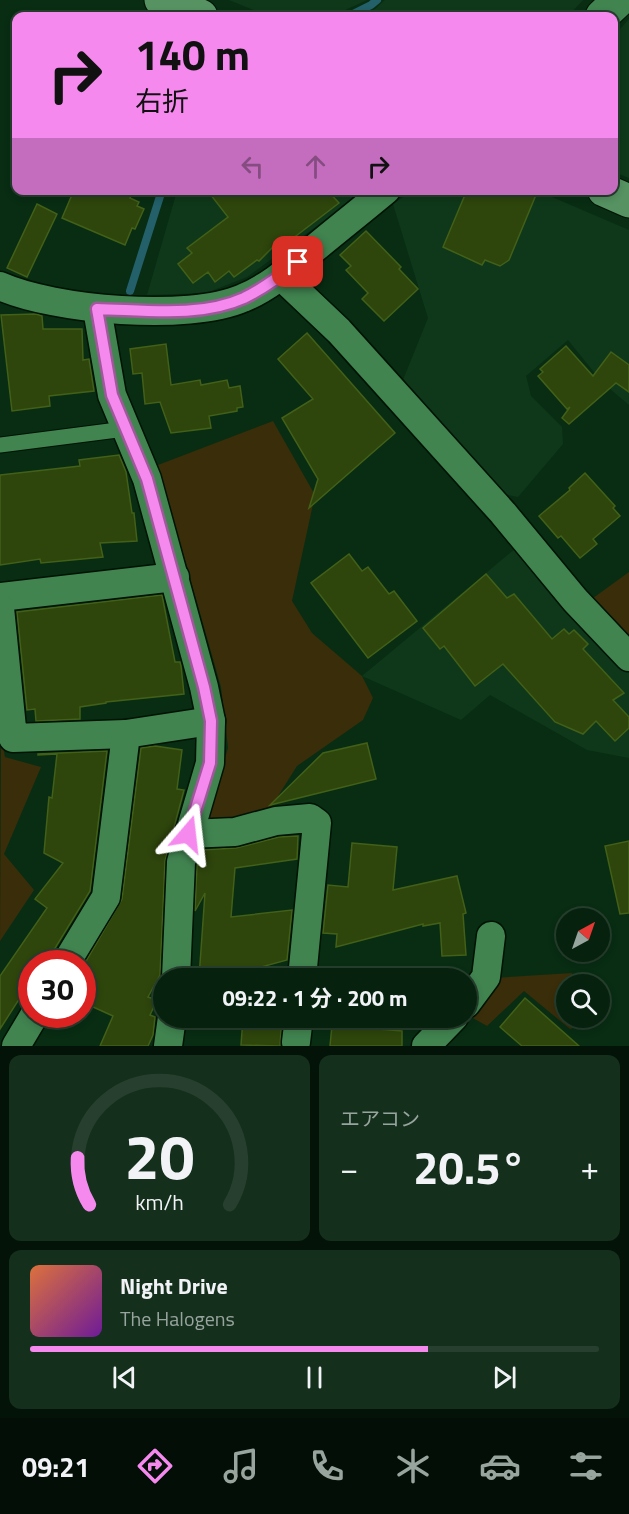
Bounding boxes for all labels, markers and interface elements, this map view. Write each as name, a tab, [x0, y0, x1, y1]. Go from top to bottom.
text: 140 m	[135, 22, 250, 86]
icon: right	[36, 36, 114, 114]
text: 右折	[135, 80, 189, 121]
icon: left	[236, 150, 269, 183]
icon: ahead	[299, 150, 332, 183]
icon: right	[362, 150, 395, 183]
pin	[272, 236, 323, 287]
icon: arrive	[281, 245, 314, 278]
position arrow	[156, 802, 220, 866]
north arrow	[556, 908, 610, 962]
map controls	[556, 908, 610, 1028]
speed limit sign: 30	[18, 950, 96, 1028]
button: search	[556, 974, 610, 1028]
text: 09:22 · 1 分 · 200 m	[223, 981, 407, 1015]
text: エアコン	[340, 1103, 420, 1134]
text: 20	[125, 1108, 194, 1203]
text: 20.5°	[413, 1133, 526, 1201]
text: −	[340, 1143, 358, 1193]
text: +	[581, 1143, 599, 1193]
text: km/h	[135, 1186, 184, 1218]
text: Night Drive	[120, 1269, 228, 1303]
text: The Halogens	[120, 1303, 235, 1334]
icon: previous	[108, 1361, 141, 1394]
icon: pause	[298, 1361, 331, 1394]
icon: next	[488, 1361, 521, 1394]
icon: directions	[134, 1445, 176, 1487]
icon: music	[220, 1445, 262, 1487]
icon: phone	[306, 1445, 348, 1487]
icon: climate	[392, 1445, 434, 1487]
icon: car	[479, 1445, 521, 1487]
icon: filters	[565, 1445, 607, 1487]
text: 09:21	[22, 1446, 90, 1487]

